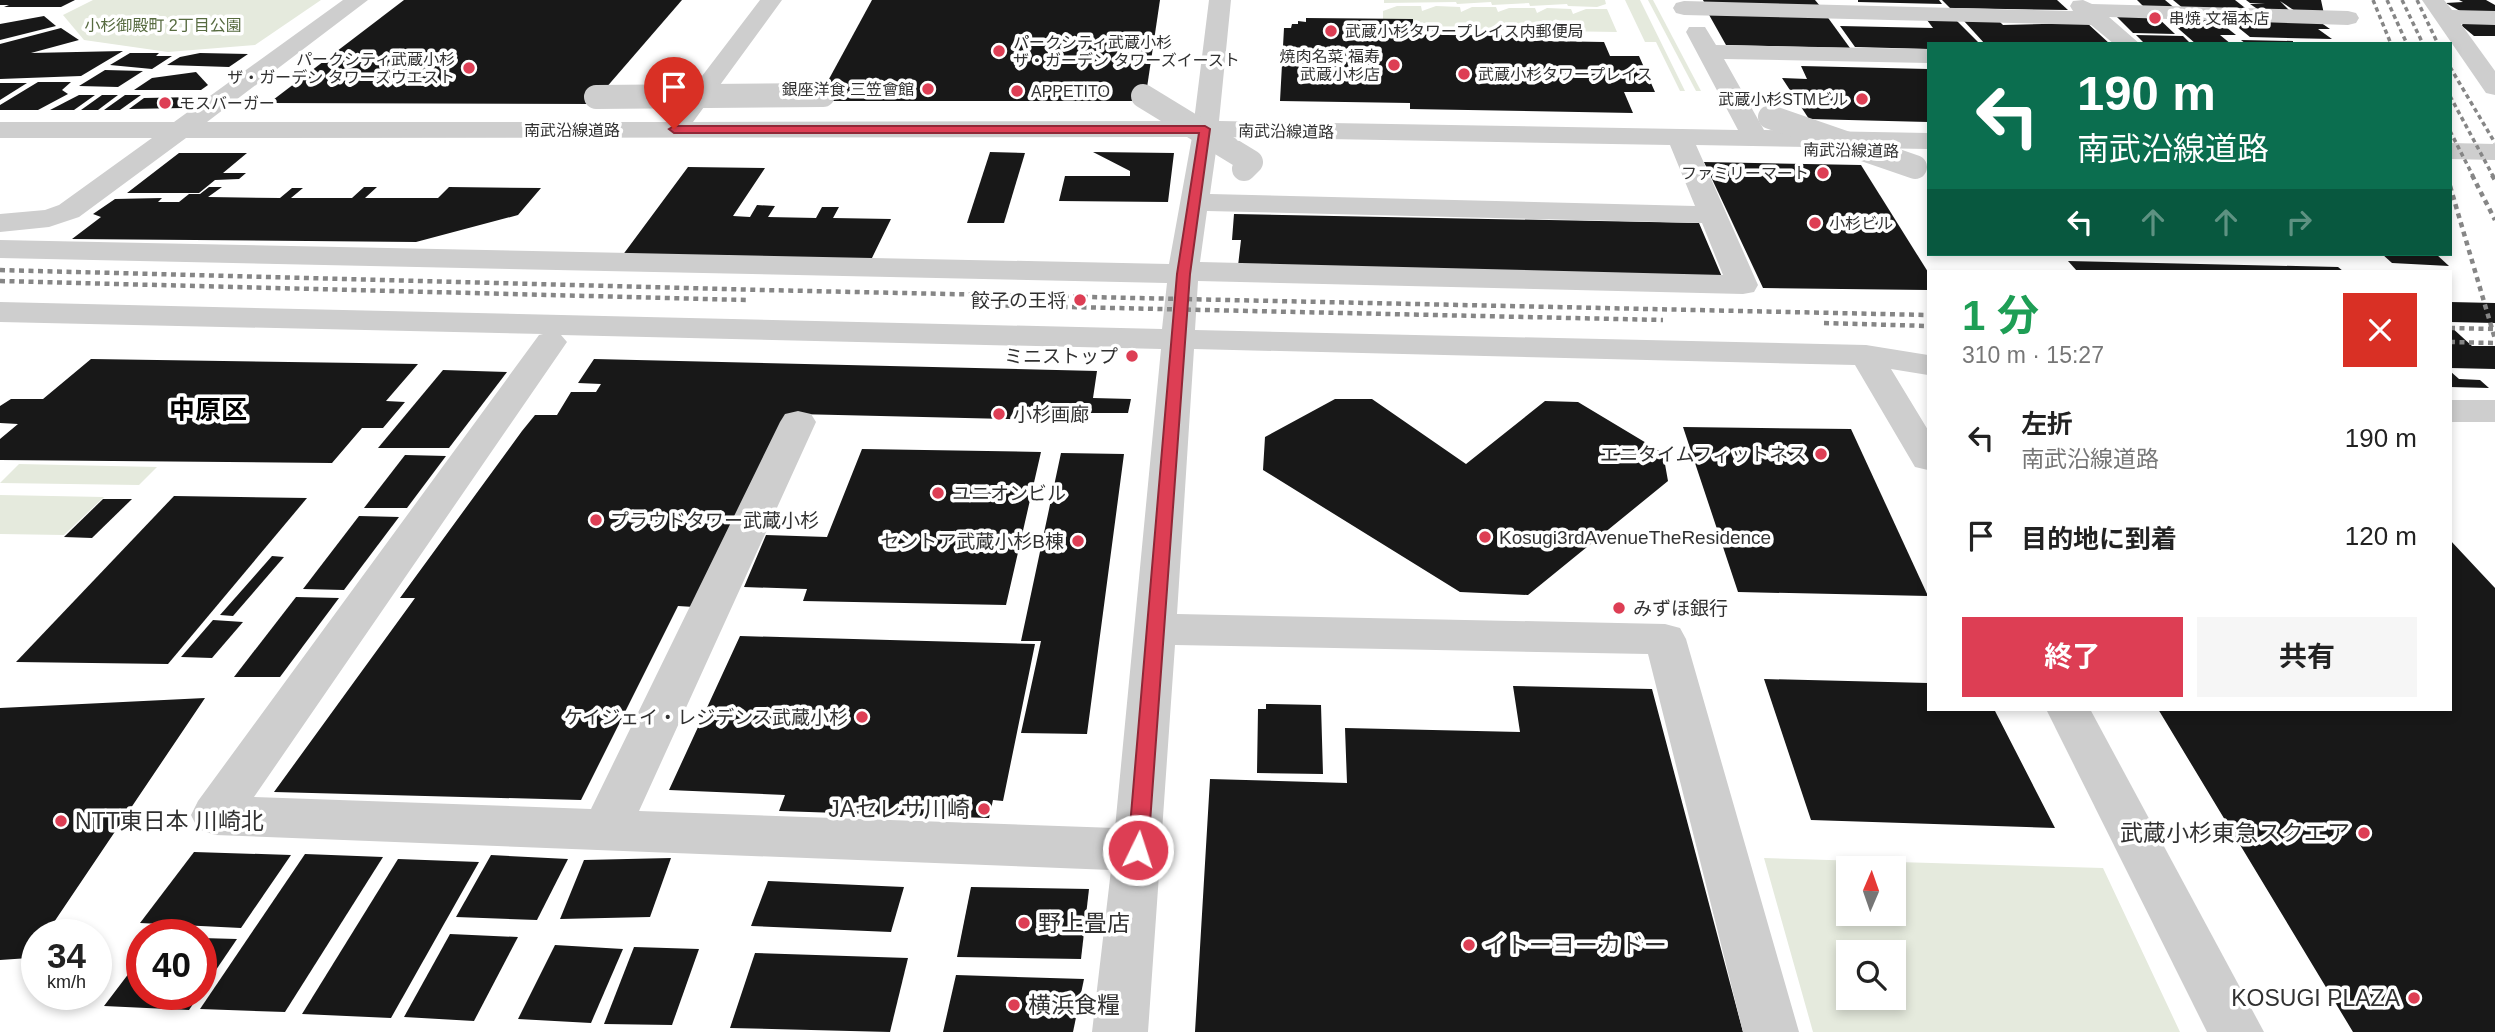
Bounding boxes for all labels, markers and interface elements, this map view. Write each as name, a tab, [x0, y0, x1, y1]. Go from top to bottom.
marker: 串焼 文福本店	[2147, 10, 2163, 26]
place label: 串焼 文福本店	[2169, 10, 2269, 27]
park label: 小杉御殿町 2丁目公園	[84, 17, 242, 34]
marker: 武蔵小杉タワープレイス内郵便局	[1323, 23, 1339, 39]
place label: 武蔵小杉タワープレイス内郵便局	[1345, 23, 1584, 40]
place label: パークシティ武蔵小杉 ザ・ガーデン タワーズイースト	[1013, 34, 1240, 69]
marker: パークシティ武蔵小杉 ザ・ガーデン タワーズイースト	[991, 43, 1007, 59]
place label: 焼肉名菜 福寿 武蔵小杉店	[1280, 48, 1380, 83]
place label: パークシティ武蔵小杉 ザ・ガーデン タワーズウエスト	[227, 51, 455, 86]
pin	[644, 57, 704, 129]
marker: 焼肉名菜 福寿 武蔵小杉店	[1386, 57, 1402, 73]
marker: パークシティ武蔵小杉 ザ・ガーデン タワーズウエスト	[461, 60, 477, 76]
marker: 武蔵小杉タワープレイス	[1456, 66, 1472, 82]
place label: 武蔵小杉タワープレイス	[1478, 66, 1653, 83]
text: 190 m	[2077, 66, 2216, 120]
icon: arrive	[655, 68, 693, 106]
icon: left	[1962, 70, 2053, 161]
place label: 銀座洋食 三笠會館	[782, 81, 914, 98]
marker: 銀座洋食 三笠會館	[920, 81, 936, 97]
marker: APPETITO	[1009, 83, 1025, 99]
place label: APPETITO	[1031, 83, 1110, 100]
place label: 武蔵小杉STMビル	[1718, 91, 1848, 108]
marker: 武蔵小杉STMビル	[1854, 91, 1870, 107]
marker: モスバーガー	[157, 95, 173, 111]
place label: モスバーガー	[179, 95, 275, 112]
street label: 南武沿線道路	[524, 122, 620, 139]
street label: 南武沿線道路	[1238, 122, 1334, 141]
text: 南武沿線道路	[2077, 131, 2269, 167]
street label: 南武沿線道路	[1803, 141, 1899, 160]
place label: ファミリーマート	[1681, 165, 1809, 182]
marker: ファミリーマート	[1815, 165, 1831, 181]
icon: left	[2061, 203, 2099, 241]
icon: ahead	[2134, 203, 2172, 241]
icon: ahead	[2207, 203, 2245, 241]
icon: right	[2280, 203, 2318, 241]
marker: 小杉ビル	[1807, 215, 1823, 231]
place label: 小杉ビル	[1829, 215, 1893, 232]
place label: 餃子の王将	[971, 290, 1066, 311]
marker: 餃子の王将	[1072, 292, 1088, 308]
text: 1 分	[1962, 292, 2039, 339]
button: close	[2343, 293, 2417, 367]
text: 310 m · 15:27	[1962, 342, 2104, 368]
place label: ミニストップ	[1004, 346, 1118, 367]
marker: ミニストップ	[1124, 348, 1140, 364]
district label: 中原区	[169, 395, 247, 425]
place label: 小杉画廊	[1013, 404, 1089, 425]
marker: 小杉画廊	[991, 406, 1007, 422]
text: 左折	[2021, 409, 2073, 439]
icon: left	[1962, 419, 2000, 457]
text: 190 m	[2345, 423, 2417, 453]
place label: エニタイムフィットネス	[1600, 444, 1807, 465]
marker: エニタイムフィットネス	[1813, 446, 1829, 462]
text: 南武沿線道路	[2021, 446, 2159, 472]
place label: ユニオンビル	[952, 483, 1066, 504]
marker: ユニオンビル	[930, 485, 946, 501]
place label: プラウドタワー武蔵小杉	[610, 510, 819, 531]
marker: プラウドタワー武蔵小杉	[588, 512, 604, 528]
icon: arrive	[1962, 517, 2000, 555]
text: 120 m	[2345, 521, 2417, 551]
text: 目的地に到着	[2021, 524, 2177, 554]
place label: Kosugi3rdAvenueTheResidence	[1499, 527, 1771, 548]
marker: Kosugi3rdAvenueTheResidence	[1477, 529, 1493, 545]
place label: セントア武蔵小杉B棟	[880, 531, 1064, 552]
marker: セントア武蔵小杉B棟	[1070, 533, 1086, 549]
place label: みずほ銀行	[1633, 598, 1728, 619]
marker: みずほ銀行	[1611, 600, 1627, 616]
button: 終了	[1962, 617, 2183, 697]
button: 共有	[2197, 617, 2417, 697]
place label: ケイジェイ・レジデンス武蔵小杉	[564, 707, 848, 728]
marker: ケイジェイ・レジデンス武蔵小杉	[854, 709, 870, 725]
place label: JAセレサ川崎	[828, 796, 970, 822]
marker: JAセレサ川崎	[976, 801, 992, 817]
place label: NTT東日本 川崎北	[75, 808, 264, 834]
marker: NTT東日本 川崎北	[53, 813, 69, 829]
position arrow	[1101, 813, 1175, 887]
place label: 武蔵小杉東急スクエア	[2120, 820, 2350, 846]
marker: 武蔵小杉東急スクエア	[2356, 825, 2372, 841]
north arrow	[1836, 856, 1906, 926]
map controls	[1836, 856, 1906, 1010]
place label: 野上畳店	[1038, 910, 1130, 936]
marker: 野上畳店	[1016, 915, 1032, 931]
speed limit sign: 40	[126, 919, 217, 1010]
place label: イトーヨーカドー	[1483, 932, 1667, 958]
text: 34	[47, 936, 86, 975]
marker: イトーヨーカドー	[1461, 937, 1477, 953]
button: search	[1836, 940, 1906, 1010]
text: km/h	[47, 972, 86, 992]
place label: KOSUGI PLAZA	[2231, 985, 2401, 1011]
marker: KOSUGI PLAZA	[2406, 990, 2422, 1006]
place label: 横浜食糧	[1028, 992, 1120, 1018]
marker: 横浜食糧	[1006, 997, 1022, 1013]

